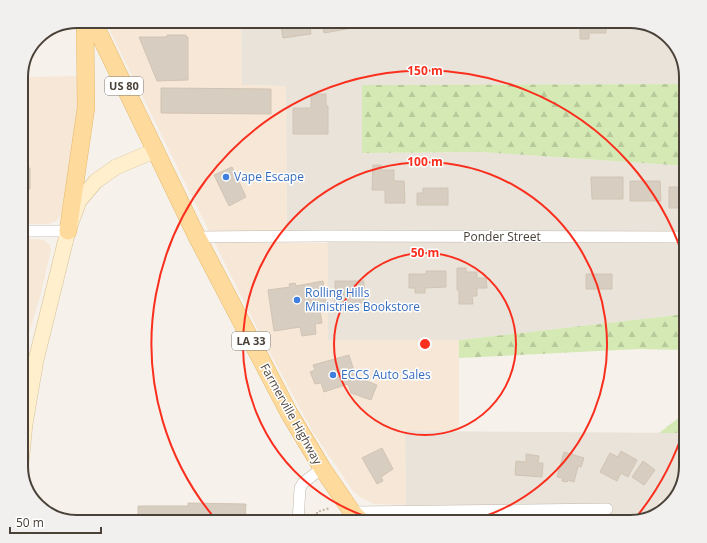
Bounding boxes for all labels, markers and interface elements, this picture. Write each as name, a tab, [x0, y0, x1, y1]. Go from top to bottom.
text: 150 m	[407, 62, 443, 79]
road number: US 80	[105, 77, 143, 95]
text: 100 m	[407, 153, 443, 170]
place label: Vape Escape	[234, 168, 304, 185]
marker: Vape Escape	[221, 172, 231, 182]
street label: Ponder Street	[463, 228, 541, 245]
text: 50 m	[411, 244, 439, 261]
place label: Rolling Hills Ministries Bookstore	[305, 284, 420, 315]
marker: Rolling Hills Ministries Bookstore	[292, 295, 302, 305]
road number: LA 33	[232, 332, 270, 350]
centre of rings	[418, 337, 432, 351]
street label: Farmerville Highway	[257, 360, 327, 468]
place label: ECCS Auto Sales	[341, 366, 431, 383]
marker: ECCS Auto Sales	[328, 370, 338, 380]
scale bar	[10, 509, 101, 535]
text: 50 m	[16, 514, 44, 531]

